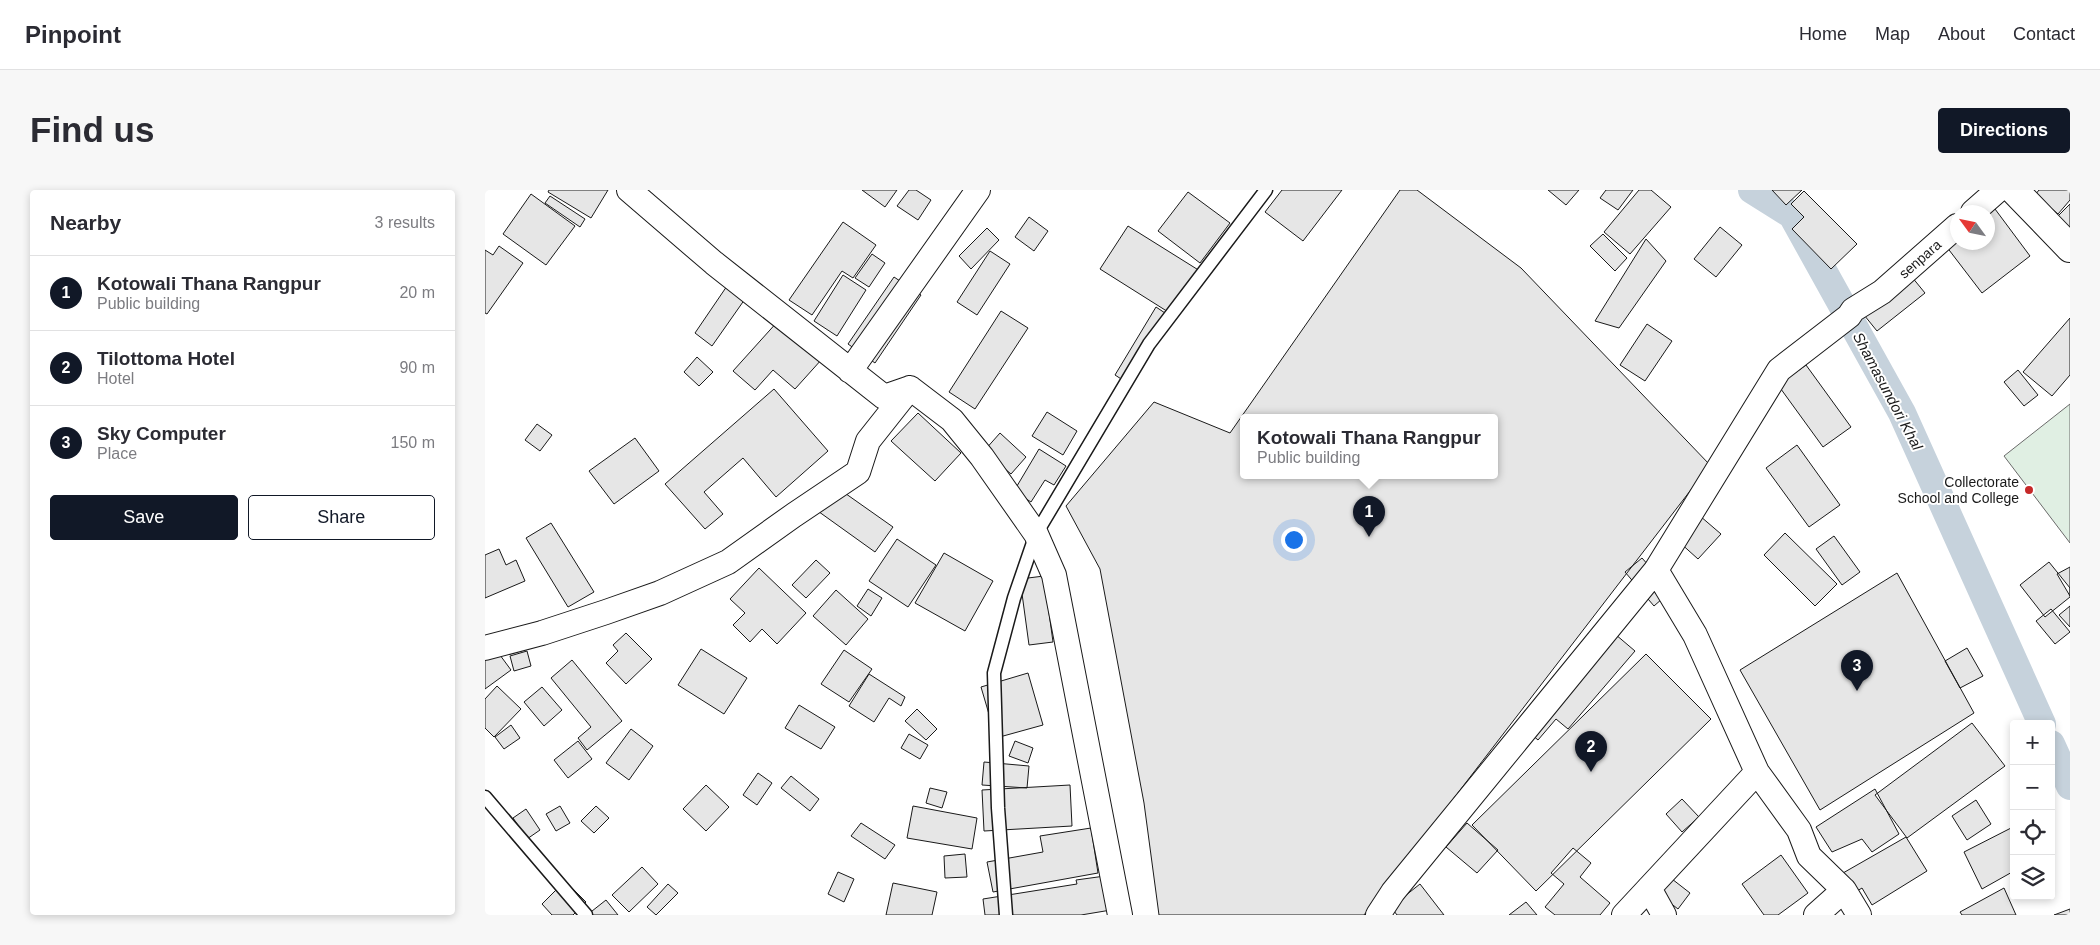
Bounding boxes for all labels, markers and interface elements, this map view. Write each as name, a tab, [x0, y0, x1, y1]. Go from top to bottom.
text: Pinpoint	[25, 21, 121, 48]
text: Home	[1799, 24, 1847, 44]
text: Map	[1875, 24, 1910, 44]
text: About	[1938, 24, 1985, 44]
text: Contact	[2013, 24, 2075, 44]
button: Directions	[1938, 108, 2070, 153]
text: Find us	[30, 110, 154, 149]
north arrow	[1950, 205, 1995, 250]
text: Nearby	[50, 211, 121, 234]
text: 3 results	[375, 214, 435, 231]
street label: senpara	[1896, 236, 1945, 282]
text: Kotowali Thana Rangpur	[97, 273, 321, 294]
text: 1	[62, 284, 70, 301]
text: 20 m	[399, 284, 435, 301]
text: Public building	[97, 295, 200, 312]
water label: Shamasundori Khal	[1850, 329, 1927, 453]
text: Tilottoma Hotel	[97, 348, 235, 369]
text: 2	[62, 359, 70, 376]
text: 90 m	[399, 359, 435, 376]
text: Hotel	[97, 370, 134, 387]
popup	[1240, 414, 1498, 479]
text: Sky Computer	[97, 423, 226, 444]
text: Kotowali Thana Rangpur	[1257, 427, 1481, 448]
text: 3	[62, 434, 70, 451]
text: 150 m	[391, 434, 435, 451]
text: Place	[97, 445, 137, 462]
text: Public building	[1257, 449, 1360, 466]
place label: Collectorate School and College	[1898, 474, 2019, 506]
marker: Collectorate School and College	[2023, 484, 2035, 496]
button: Save	[50, 495, 238, 540]
button: Share	[248, 495, 435, 540]
pin: 1	[1353, 496, 1385, 537]
your location	[1281, 527, 1307, 553]
pin: 3	[1841, 650, 1873, 691]
map controls	[2010, 720, 2055, 900]
button: +	[2010, 720, 2055, 765]
pin: 2	[1575, 731, 1607, 772]
button: −	[2010, 765, 2055, 810]
button: locate	[2010, 810, 2055, 855]
button: layers	[2010, 855, 2055, 900]

